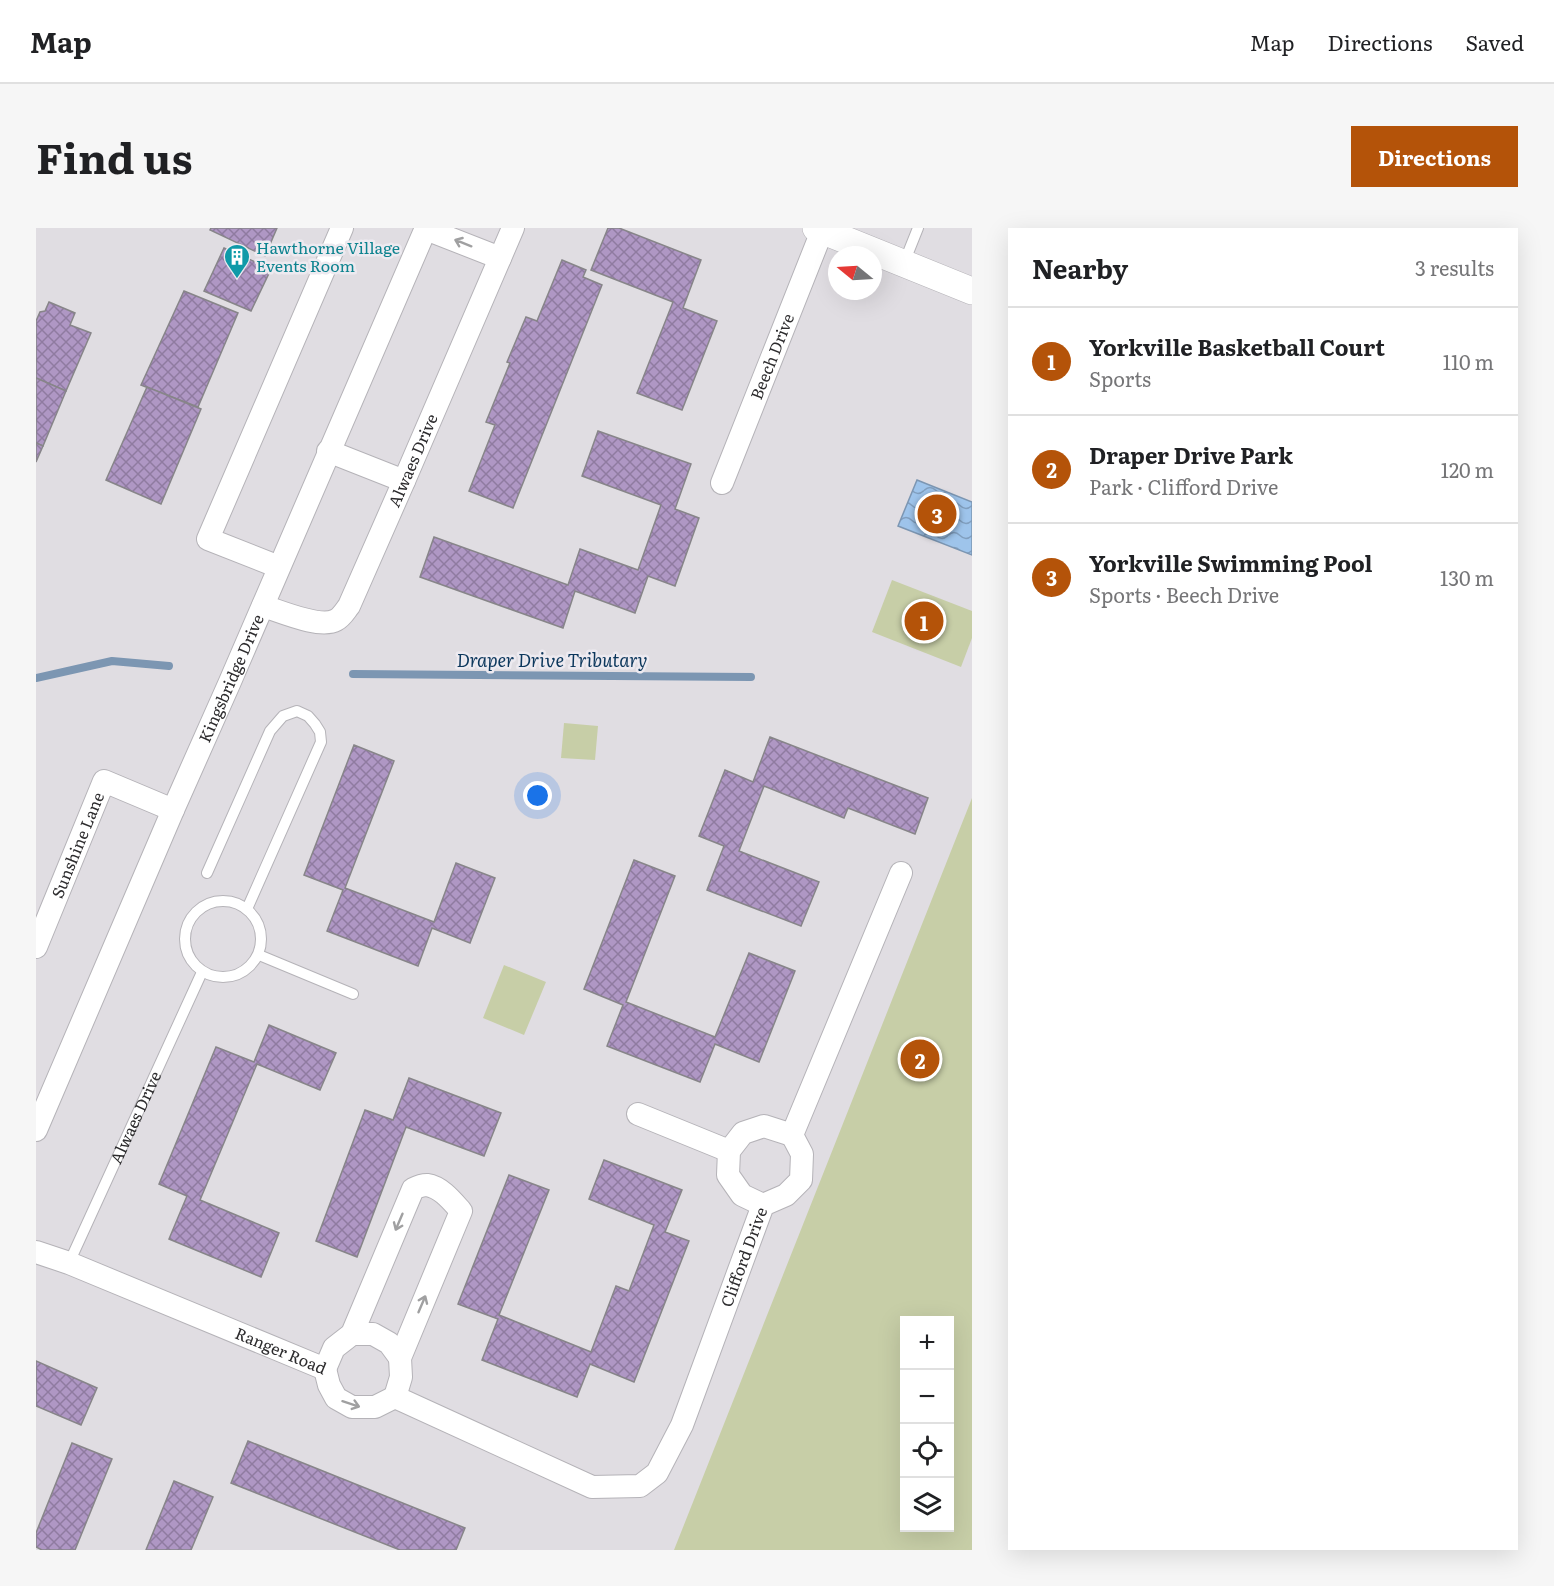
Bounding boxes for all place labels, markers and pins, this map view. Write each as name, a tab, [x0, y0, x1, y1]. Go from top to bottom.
place label: Hawthorne Village Events Room	[256, 235, 400, 277]
building icon: Hawthorne Village Events Room	[222, 242, 252, 280]
pin: 3	[918, 492, 956, 536]
pin: 1	[904, 598, 944, 644]
pin: 2	[900, 1036, 940, 1082]

